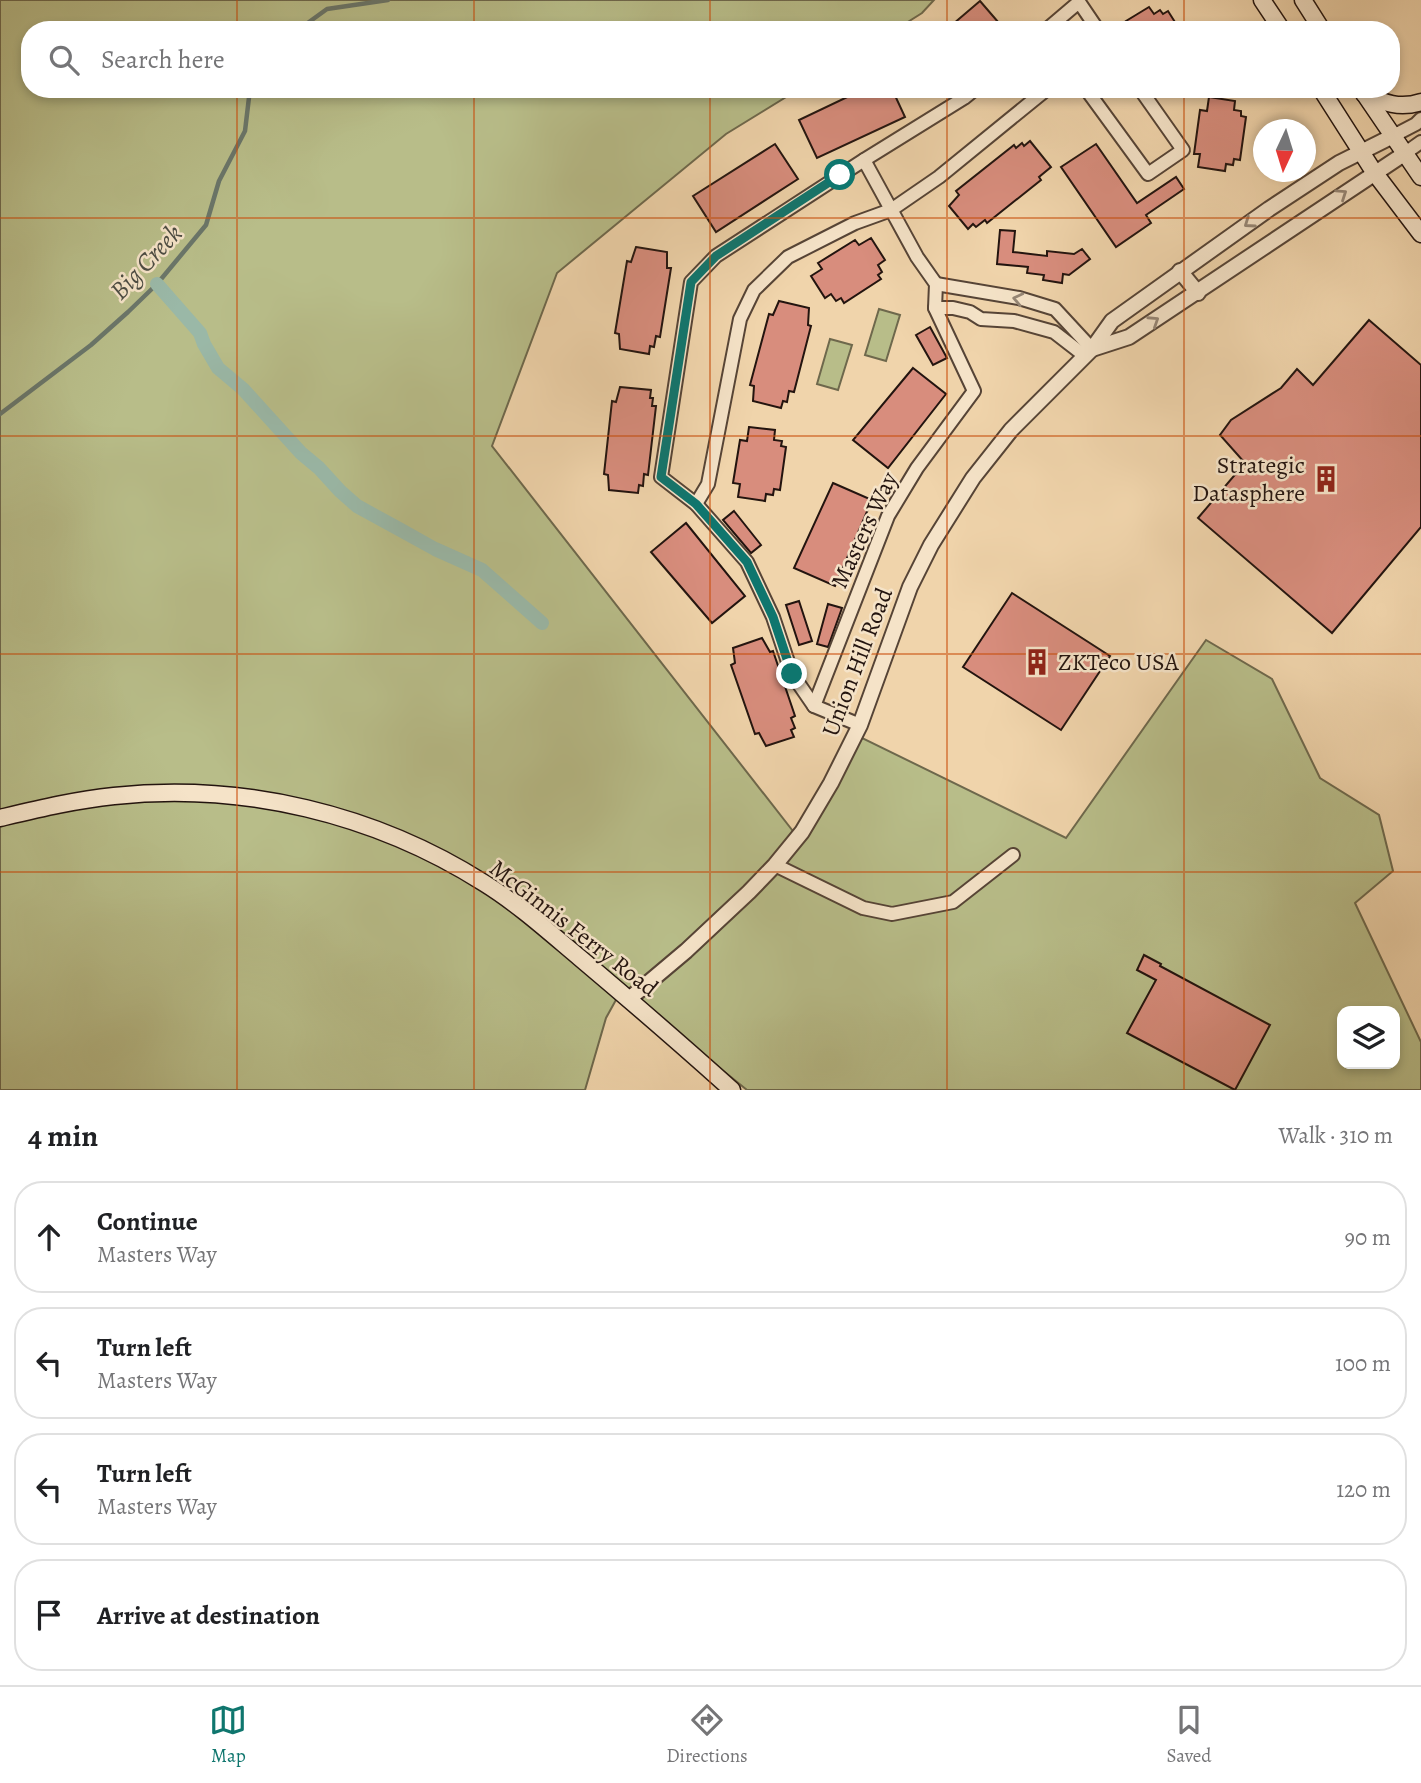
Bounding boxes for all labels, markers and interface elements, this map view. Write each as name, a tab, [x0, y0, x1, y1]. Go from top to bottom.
search box	[21, 21, 1400, 98]
icon: search	[45, 41, 83, 79]
text: Search here	[101, 42, 225, 77]
north arrow	[1253, 119, 1316, 182]
route start	[824, 159, 855, 190]
one-way arrow	[1335, 189, 1348, 202]
one-way arrow	[1244, 215, 1257, 227]
water label: Big Creek	[102, 217, 190, 307]
one-way arrow	[1012, 293, 1024, 307]
one-way arrow	[1146, 317, 1159, 330]
place label: Strategic Datasphere	[1192, 449, 1305, 509]
building icon: Strategic Datasphere	[1311, 464, 1341, 494]
street label: Masters Way	[823, 466, 905, 593]
street label: Union Hill Road	[814, 583, 900, 741]
place label: ZKTeco USA	[1058, 646, 1180, 678]
building icon: ZKTeco USA	[1022, 647, 1052, 677]
route end	[776, 658, 807, 689]
street label: McGinnis Ferry Road	[483, 852, 665, 1004]
map controls	[1337, 1006, 1400, 1069]
button: layers	[1337, 1006, 1400, 1069]
text: 4 min	[28, 1116, 98, 1156]
text: Walk · 310 m	[1279, 1120, 1393, 1151]
text: Continue	[97, 1204, 198, 1239]
icon: ahead	[30, 1218, 68, 1256]
text: 90 m	[1345, 1222, 1391, 1253]
text: Masters Way	[97, 1239, 217, 1270]
text: Turn left	[97, 1330, 192, 1365]
icon: left	[30, 1344, 68, 1382]
text: 100 m	[1335, 1348, 1391, 1379]
text: Masters Way	[97, 1365, 217, 1396]
text: Turn left	[97, 1456, 192, 1491]
icon: left	[30, 1470, 68, 1508]
text: 120 m	[1336, 1474, 1391, 1505]
text: Masters Way	[97, 1491, 217, 1522]
icon: arrive	[30, 1596, 68, 1634]
text: Arrive at destination	[97, 1598, 320, 1633]
tab: Map	[209, 1701, 247, 1769]
tab: Directions	[666, 1701, 748, 1769]
tab: Saved	[1167, 1701, 1212, 1769]

